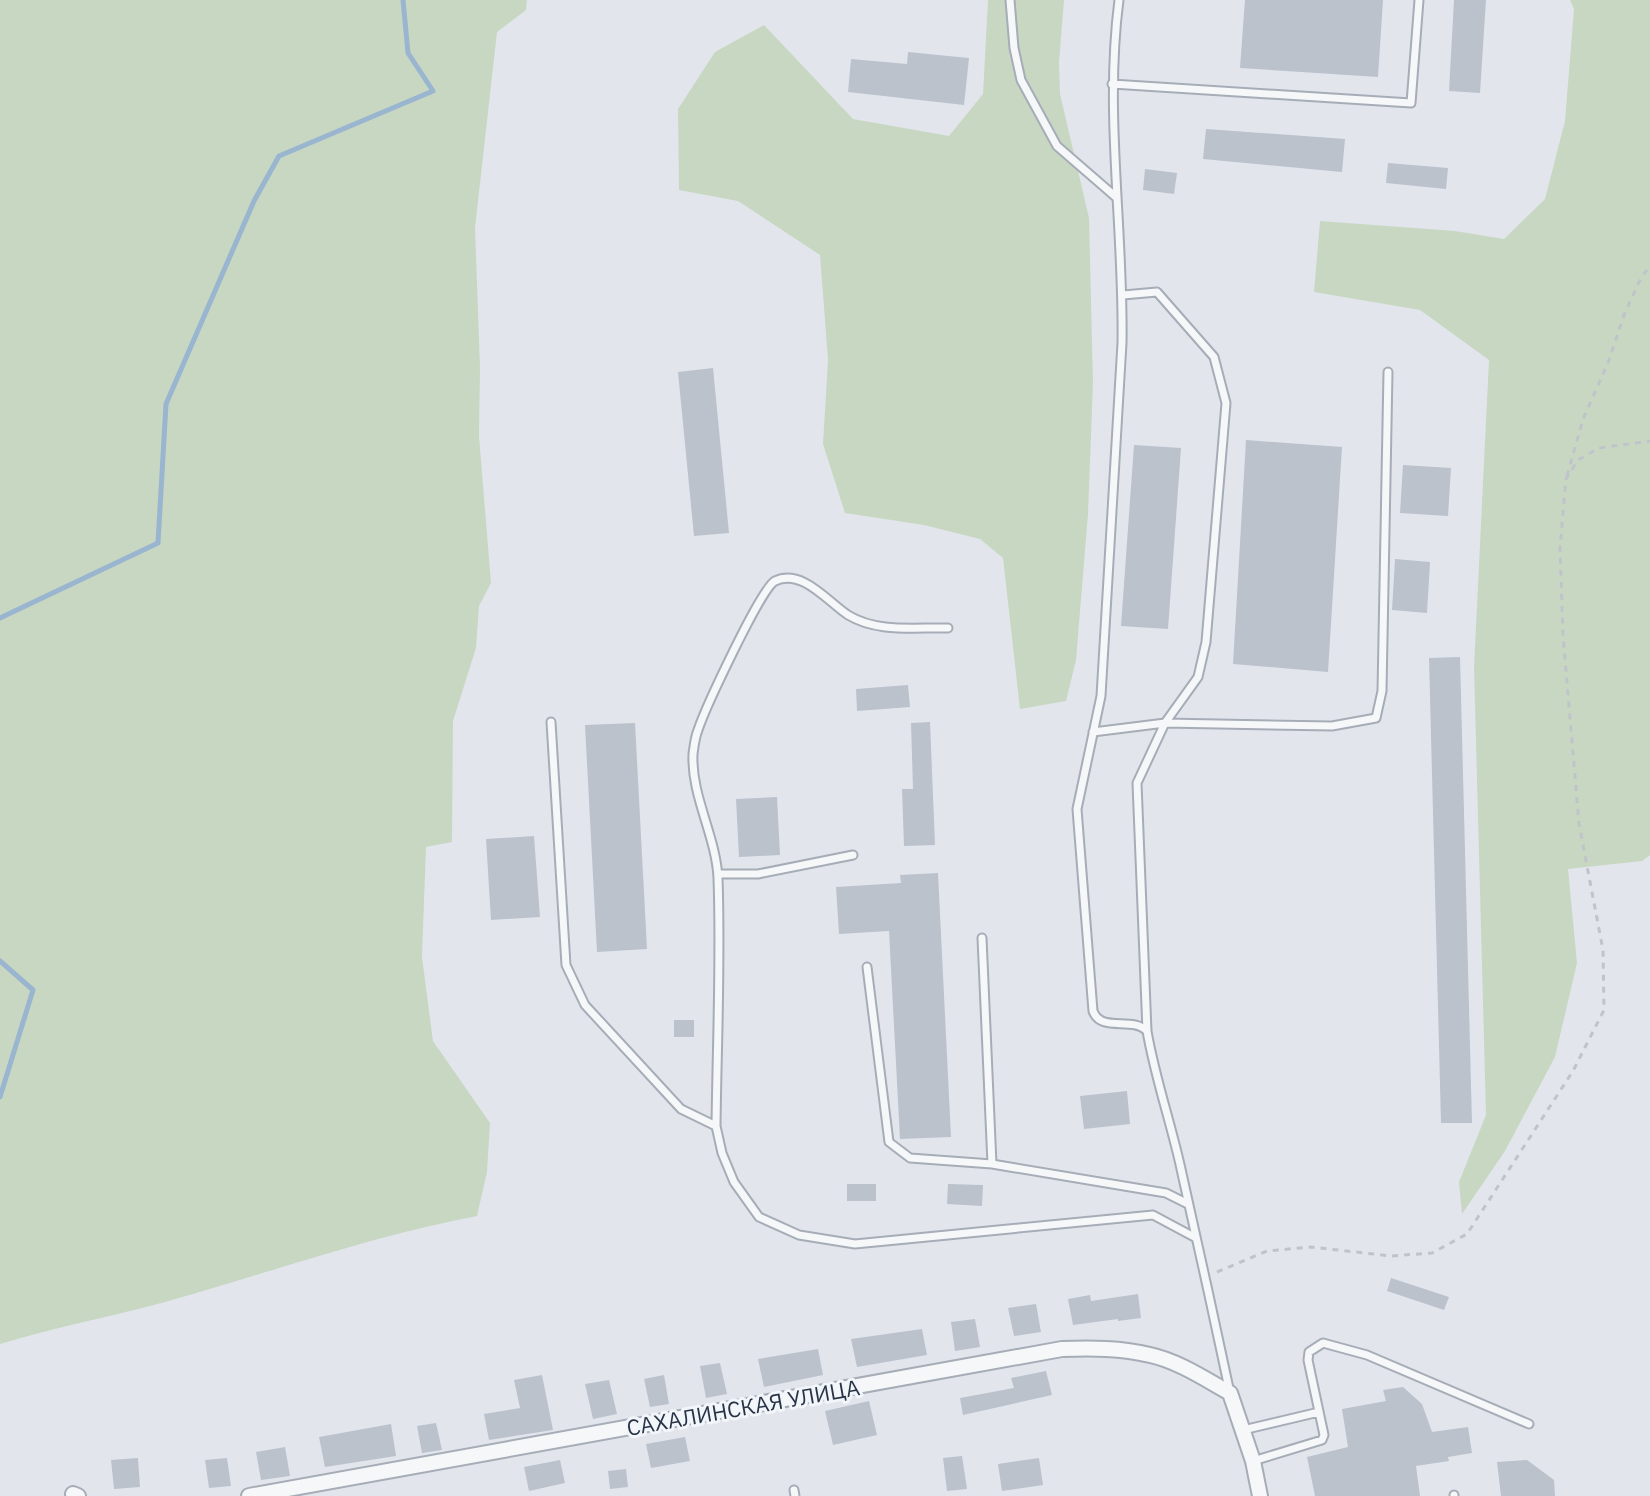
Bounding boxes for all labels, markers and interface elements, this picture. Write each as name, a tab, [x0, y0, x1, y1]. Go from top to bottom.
street label: САХАЛИНСКАЯ УЛИЦА	[624, 1372, 862, 1442]

